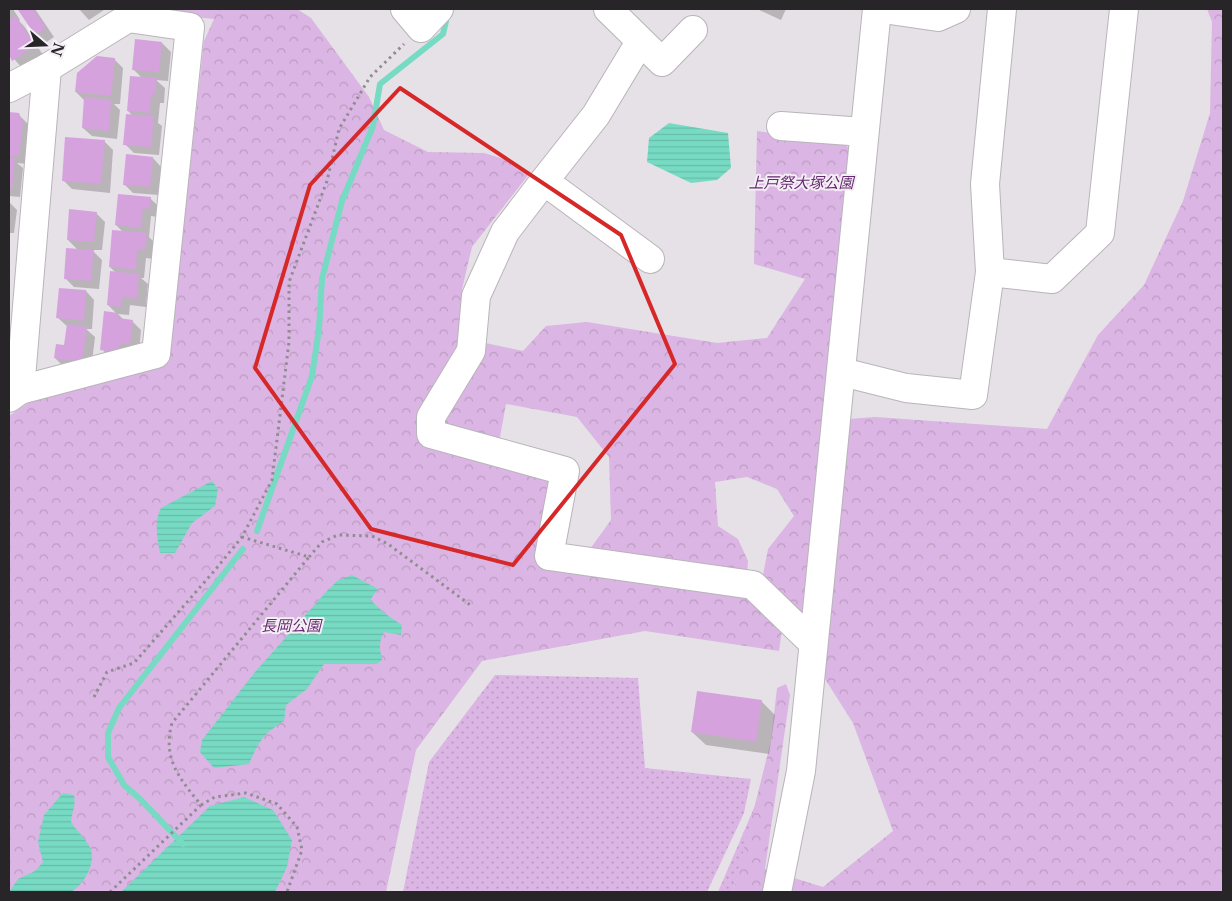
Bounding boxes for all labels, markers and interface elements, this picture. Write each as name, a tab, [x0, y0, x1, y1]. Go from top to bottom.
north arrow	[20, 20, 70, 70]
text: N	[47, 40, 68, 58]
park label: 上戸祭大塚公園	[748, 173, 855, 192]
park label: 長岡公園	[261, 616, 323, 635]

